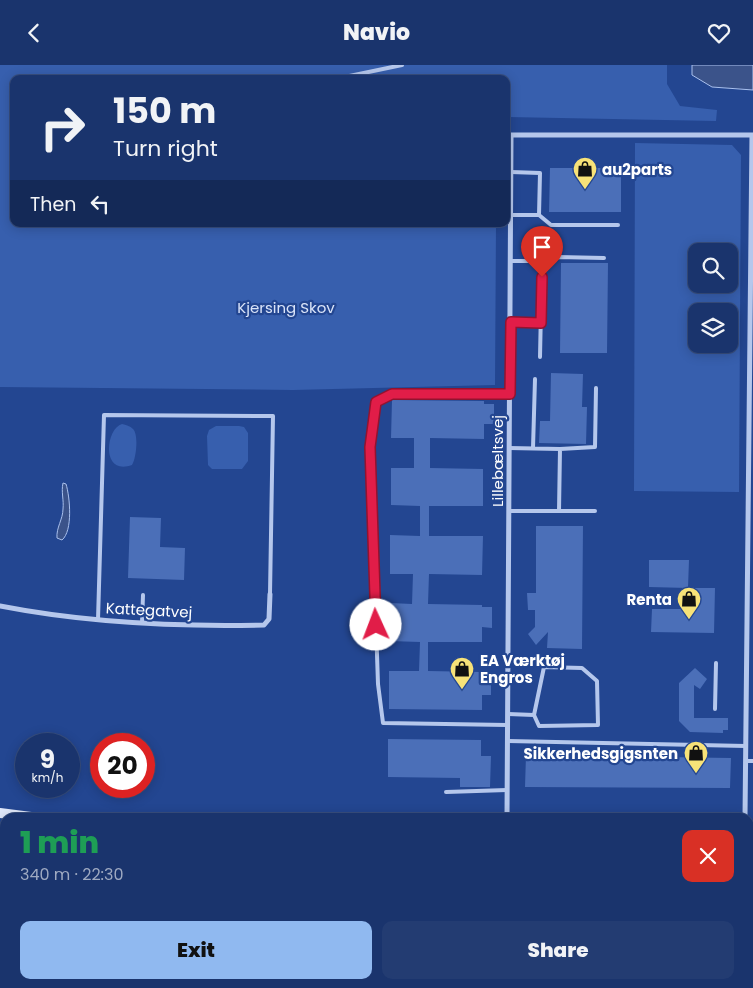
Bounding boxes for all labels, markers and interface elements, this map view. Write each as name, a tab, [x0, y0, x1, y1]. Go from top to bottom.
text: Navio	[343, 17, 410, 48]
icon: back	[20, 19, 48, 47]
icon: heart	[705, 19, 733, 47]
text: 150 m	[113, 86, 216, 135]
icon: right	[30, 95, 95, 160]
text: Turn right	[113, 133, 218, 164]
shop icon: au2parts	[572, 156, 598, 190]
place label: au2parts	[602, 159, 672, 180]
icon: left	[86, 190, 114, 218]
text: Then	[30, 191, 76, 218]
pin	[521, 226, 563, 277]
icon: arrive	[528, 233, 556, 261]
map controls	[688, 243, 738, 353]
button: search	[688, 243, 738, 293]
park label: Kjersing Skov	[237, 297, 335, 318]
button: layers	[688, 303, 738, 353]
street label: Lillebæltsvej	[487, 415, 508, 507]
shop icon: Renta	[676, 586, 702, 620]
place label: Renta	[627, 589, 672, 610]
street label: Kattegatvej	[105, 597, 193, 623]
position arrow	[349, 598, 401, 650]
place label: EA Værktøj Engros	[480, 650, 565, 688]
shop icon: EA Værktøj Engros	[449, 656, 475, 690]
speed limit sign: 20	[90, 733, 155, 798]
shop icon: Sikkerhedsgigsnten	[683, 740, 709, 774]
text: 9	[40, 742, 55, 777]
place label: Sikkerhedsgigsnten	[524, 743, 678, 764]
text: km/h	[32, 769, 63, 786]
text: 1 min	[20, 821, 99, 864]
button: close	[682, 830, 734, 882]
text: 340 m · 22:30	[20, 863, 124, 886]
button: Exit	[20, 921, 372, 979]
button: Share	[382, 921, 734, 979]

